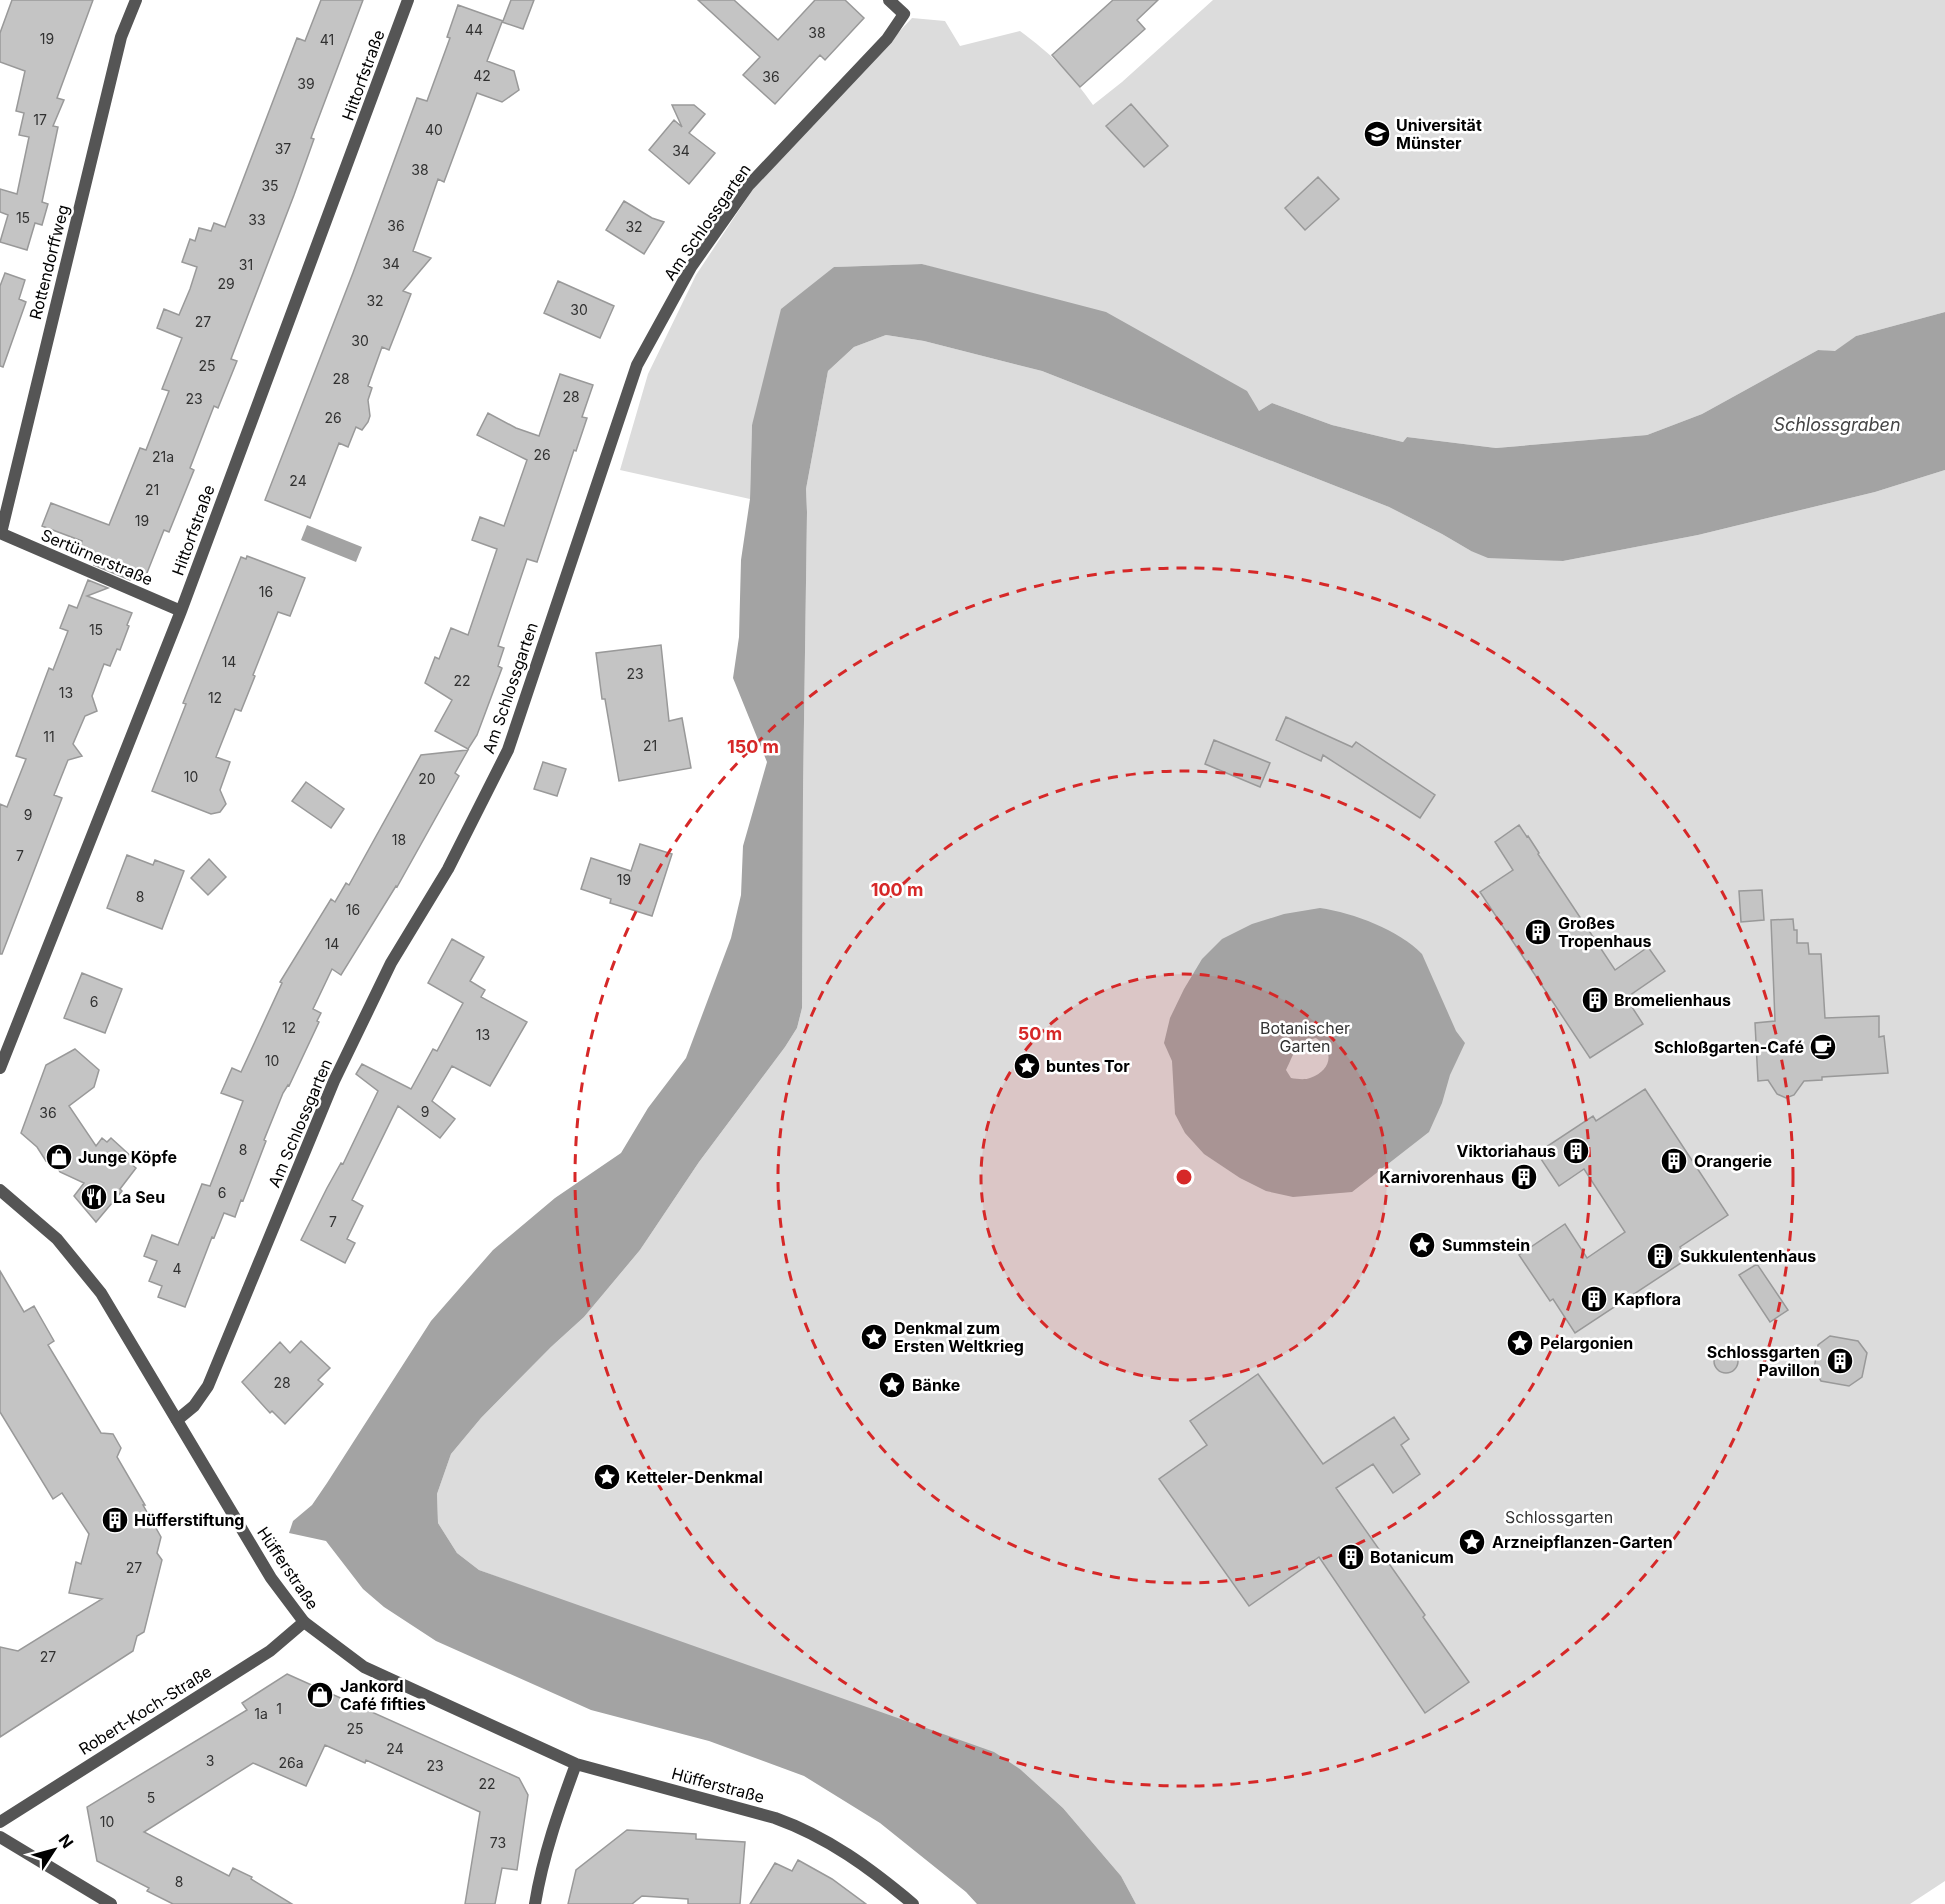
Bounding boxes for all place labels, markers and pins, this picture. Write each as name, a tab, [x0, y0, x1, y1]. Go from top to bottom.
place label: Universität Münster	[1396, 115, 1482, 153]
school or university icon: Universität Münster	[1362, 119, 1392, 149]
place label: Großes Tropenhaus	[1558, 913, 1652, 951]
building icon: Großes Tropenhaus	[1523, 917, 1553, 947]
building icon: Bromelienhaus	[1580, 985, 1610, 1015]
place label: Bromelienhaus	[1614, 990, 1731, 1010]
cafe icon: Schloßgarten-Café	[1808, 1032, 1838, 1062]
place label: Schloßgarten-Café	[1654, 1037, 1804, 1057]
place icon: buntes Tor	[1012, 1051, 1042, 1081]
place label: buntes Tor	[1046, 1056, 1130, 1076]
building icon: Viktoriahaus	[1561, 1136, 1591, 1166]
place label: Viktoriahaus	[1456, 1141, 1556, 1161]
shop icon: Junge Köpfe	[44, 1142, 74, 1172]
building icon: Orangerie	[1659, 1146, 1689, 1176]
place label: Junge Köpfe	[78, 1147, 177, 1167]
place label: Orangerie	[1694, 1151, 1772, 1171]
building icon: Karnivorenhaus	[1509, 1162, 1539, 1192]
centre of rings	[1174, 1167, 1194, 1187]
place label: Karnivorenhaus	[1379, 1167, 1504, 1187]
restaurant icon: La Seu	[79, 1182, 109, 1212]
place label: La Seu	[113, 1187, 165, 1207]
place icon: Summstein	[1407, 1230, 1437, 1260]
place label: Summstein	[1442, 1235, 1530, 1255]
building icon: Sukkulentenhaus	[1645, 1241, 1675, 1271]
place label: Sukkulentenhaus	[1680, 1246, 1816, 1266]
building icon: Kapflora	[1579, 1284, 1609, 1314]
place label: Kapflora	[1614, 1289, 1681, 1309]
place label: Denkmal zum Ersten Weltkrieg	[894, 1318, 1024, 1356]
place icon: Denkmal zum Ersten Weltkrieg	[859, 1322, 889, 1352]
place icon: Pelargonien	[1505, 1328, 1535, 1358]
place label: Pelargonien	[1540, 1333, 1633, 1353]
place label: Schlossgarten Pavillon	[1707, 1342, 1820, 1380]
building icon: Schlossgarten Pavillon	[1825, 1346, 1855, 1376]
place icon: Bänke	[877, 1370, 907, 1400]
place label: Bänke	[912, 1375, 960, 1395]
place icon: Ketteler-Denkmal	[592, 1462, 622, 1492]
place label: Ketteler-Denkmal	[626, 1467, 763, 1487]
building icon: Hüfferstiftung	[100, 1505, 130, 1535]
place label: Hüfferstiftung	[134, 1510, 244, 1530]
place icon: Arzneipflanzen-Garten	[1457, 1527, 1487, 1557]
place label: Arzneipflanzen-Garten	[1492, 1532, 1673, 1552]
building icon: Botanicum	[1336, 1542, 1366, 1572]
place label: Botanicum	[1370, 1547, 1454, 1567]
place label: Jankord Café fifties	[340, 1676, 426, 1714]
shop icon: Jankord Café fifties	[305, 1680, 335, 1710]

